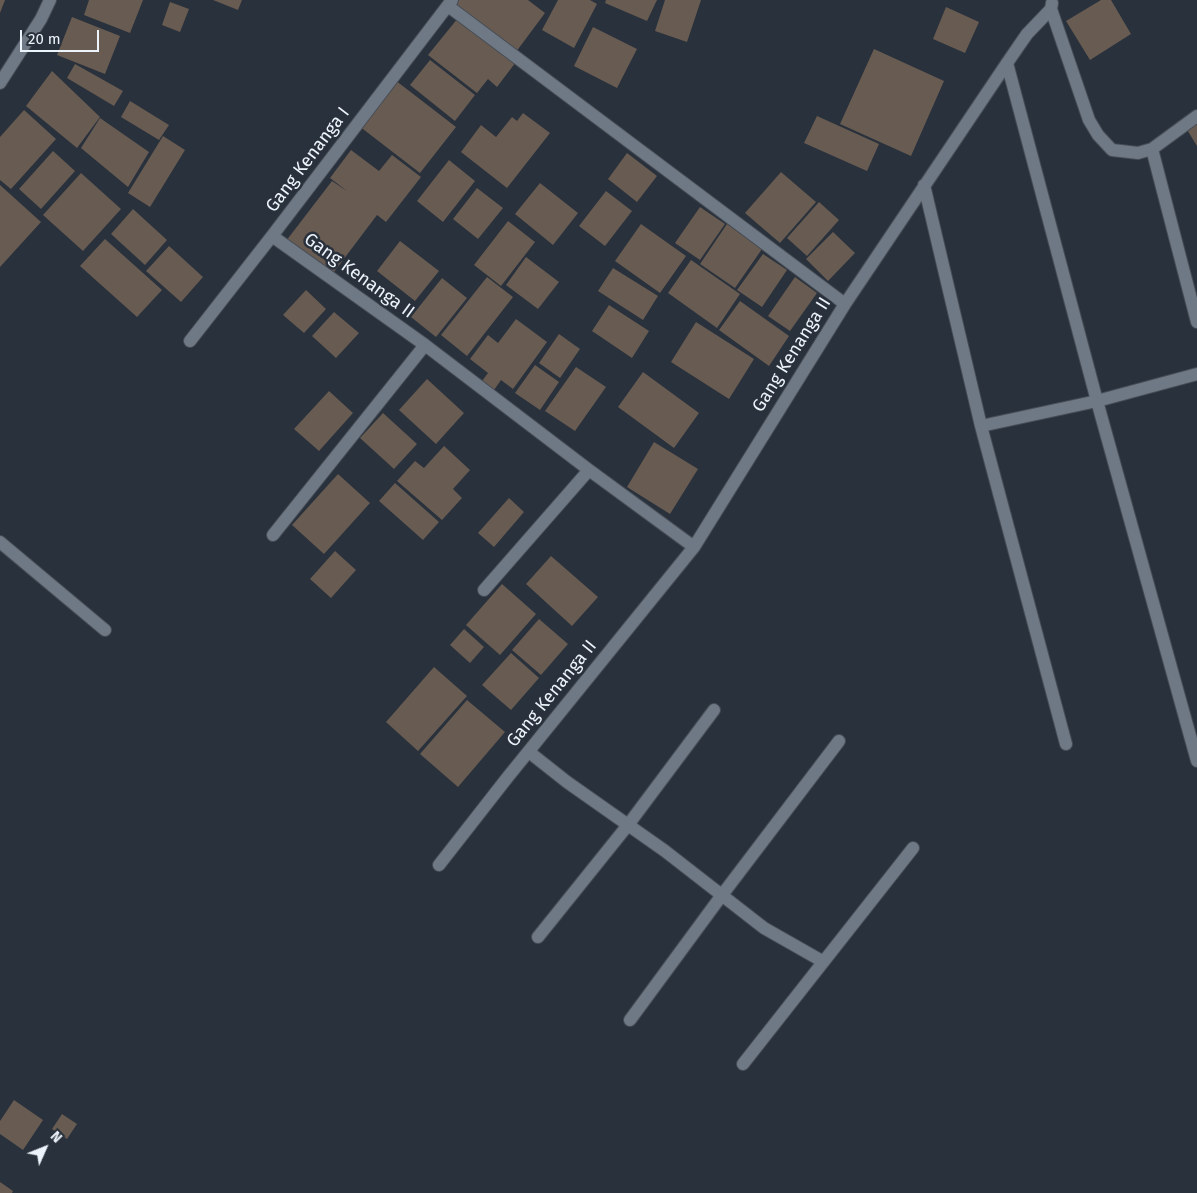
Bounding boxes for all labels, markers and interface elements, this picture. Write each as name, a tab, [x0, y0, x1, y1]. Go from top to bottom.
scale bar	[22, 20, 101, 52]
text: 20 m	[28, 30, 61, 48]
street label: Gang Kenanga I	[262, 103, 354, 217]
street label: Gang Kenanga II	[300, 229, 418, 323]
street label: Gang Kenanga II	[748, 294, 836, 416]
street label: Gang Kenanga II	[502, 636, 602, 752]
north arrow	[20, 1123, 70, 1173]
text: N	[47, 1128, 65, 1146]

